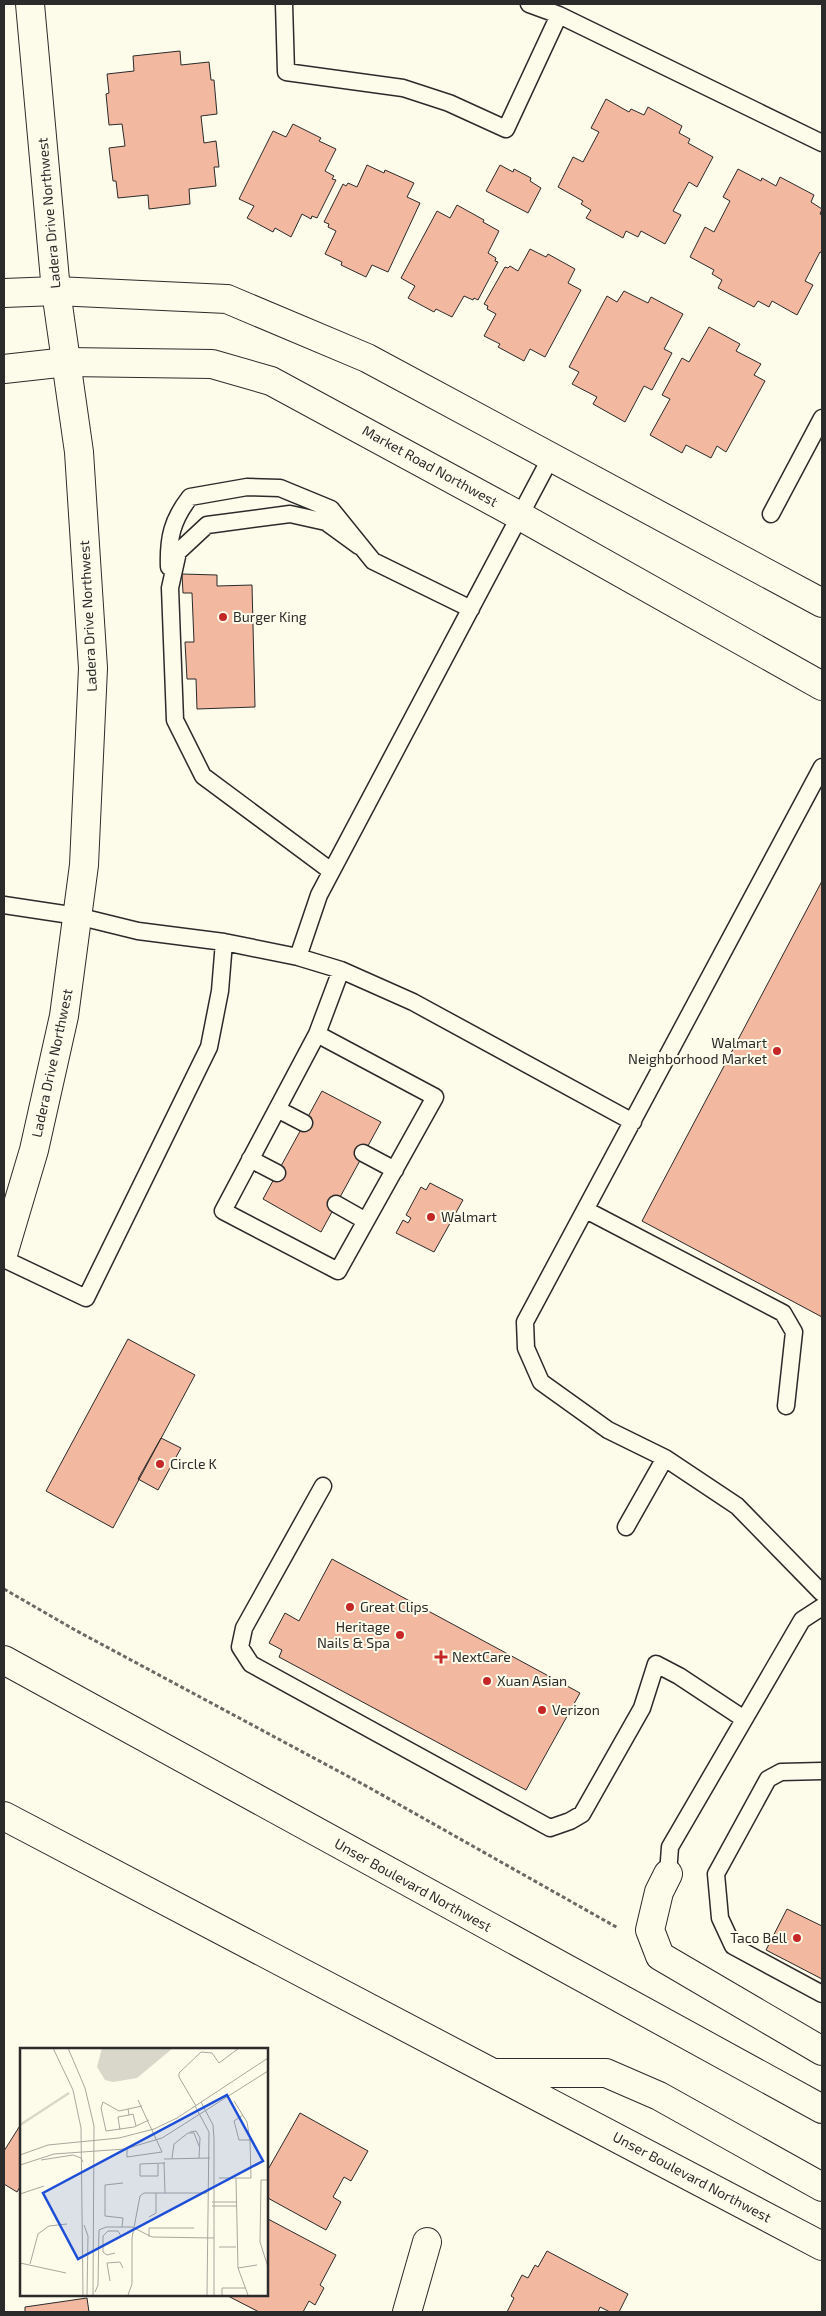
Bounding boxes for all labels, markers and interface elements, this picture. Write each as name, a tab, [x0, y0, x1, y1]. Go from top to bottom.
street label: Ladera Drive Northwest	[33, 137, 64, 289]
street label: Market Road Northwest	[360, 421, 501, 510]
street label: Ladera Drive Northwest	[75, 540, 100, 692]
place label: Burger King	[233, 608, 307, 625]
marker: Burger King	[217, 611, 229, 623]
street label: Ladera Drive Northwest	[27, 987, 76, 1139]
place label: Walmart Neighborhood Market	[628, 1034, 767, 1067]
marker: Walmart Neighborhood Market	[771, 1045, 783, 1057]
place label: Walmart	[441, 1208, 497, 1225]
marker: Walmart	[425, 1211, 437, 1223]
place label: Circle K	[170, 1455, 218, 1472]
marker: Circle K	[154, 1458, 166, 1470]
place label: Great Clips	[360, 1598, 429, 1615]
marker: Great Clips	[344, 1601, 356, 1613]
place label: Heritage Nails & Spa	[317, 1618, 390, 1651]
marker: Heritage Nails & Spa	[394, 1629, 406, 1641]
place label: NextCare	[452, 1648, 511, 1665]
marker: NextCare	[434, 1650, 448, 1664]
place label: Xuan Asian	[497, 1672, 567, 1689]
marker: Xuan Asian	[481, 1675, 493, 1687]
place label: Verizon	[552, 1701, 600, 1718]
marker: Verizon	[536, 1704, 548, 1716]
street label: Unser Boulevard Northwest	[332, 1834, 495, 1935]
place label: Taco Bell	[730, 1929, 788, 1946]
marker: Taco Bell	[791, 1932, 803, 1944]
inset map	[20, 2048, 268, 2296]
street label: Unser Boulevard Northwest	[610, 2128, 774, 2226]

